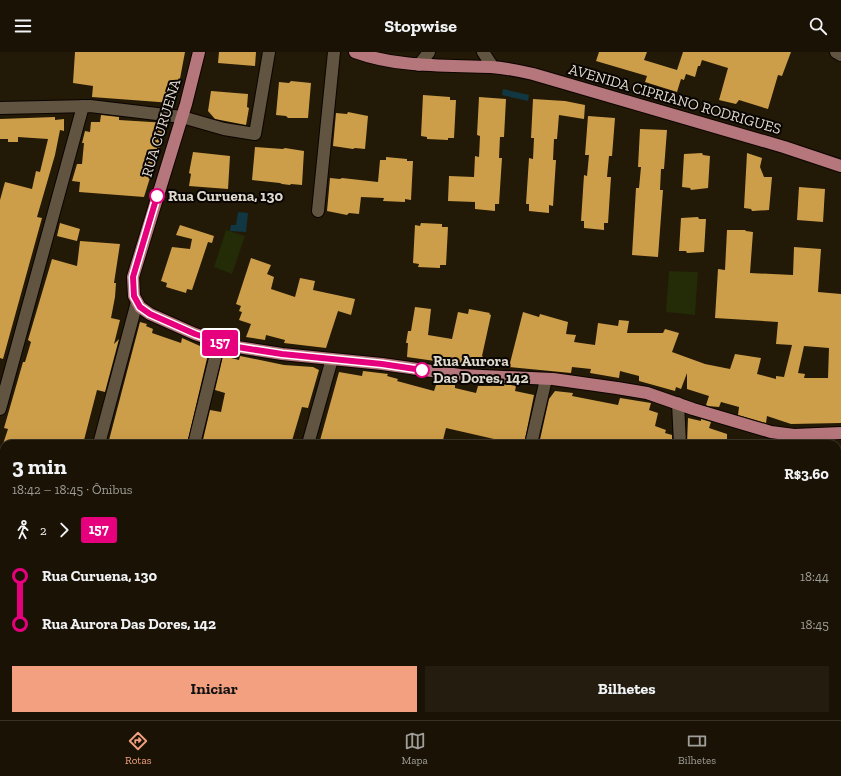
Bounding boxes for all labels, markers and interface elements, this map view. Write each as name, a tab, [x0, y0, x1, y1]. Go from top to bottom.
icon: menu	[12, 15, 34, 37]
text: Stopwise	[384, 15, 457, 37]
icon: search	[807, 15, 829, 37]
street label: AVENIDA CIPRIANO RODRIGUES	[567, 60, 783, 138]
street label: RUA CURUENA	[138, 77, 185, 179]
place label: Rua Curuena, 130	[168, 187, 283, 205]
marker: Rua Curuena, 130	[149, 188, 165, 204]
line badge: 157	[197, 330, 243, 356]
text: 157	[210, 334, 230, 351]
place label: Rua Aurora Das Dores, 142	[433, 352, 529, 387]
marker: Rua Aurora Das Dores, 142	[414, 362, 430, 378]
text: 3 min	[12, 453, 67, 480]
text: R$3.60	[784, 465, 829, 483]
text: 18:42 – 18:45 · Ônibus	[12, 482, 132, 497]
icon: walk	[12, 519, 34, 541]
icon: forward	[53, 519, 75, 541]
text: 157	[89, 521, 109, 538]
text: 2	[40, 523, 47, 538]
text: Rua Curuena, 130	[42, 567, 157, 585]
text: 18:44	[800, 569, 829, 584]
text: Rua Aurora Das Dores, 142	[42, 615, 216, 633]
text: 18:45	[800, 617, 829, 632]
button: Iniciar	[12, 666, 417, 712]
button: Bilhetes	[425, 666, 829, 712]
tab: Rotas	[125, 730, 152, 767]
tab: Mapa	[402, 730, 428, 767]
tab: Bilhetes	[678, 730, 716, 767]

